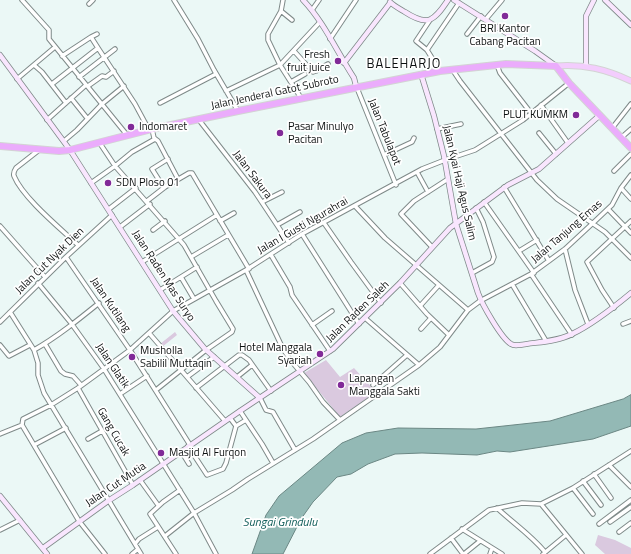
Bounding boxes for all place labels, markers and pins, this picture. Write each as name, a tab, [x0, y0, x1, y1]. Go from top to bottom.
marker: BRI Kantor Cabang Pacitan	[500, 11, 510, 21]
place label: BRI Kantor Cabang Pacitan	[469, 22, 541, 48]
place label: Fresh fruit juice	[287, 48, 330, 74]
marker: Fresh fruit juice	[333, 56, 343, 66]
place label: PLUT KUMKM	[503, 108, 568, 122]
marker: PLUT KUMKM	[571, 110, 581, 120]
place label: Indomaret	[139, 120, 187, 134]
place label: Pasar Minulyo Pacitan	[288, 120, 354, 146]
marker: Indomaret	[126, 122, 136, 132]
marker: Pasar Minulyo Pacitan	[275, 128, 285, 138]
place label: SDN Ploso 01	[116, 176, 179, 190]
marker: SDN Ploso 01	[103, 178, 113, 188]
place label: Hotel Manggala Syariah	[239, 341, 312, 367]
place label: Musholla Sabilil Muttaqin	[140, 344, 212, 370]
marker: Hotel Manggala Syariah	[315, 349, 325, 359]
marker: Musholla Sabilil Muttaqin	[127, 352, 137, 362]
place label: Lapangan Manggala Sakti	[349, 372, 420, 398]
marker: Lapangan Manggala Sakti	[336, 380, 346, 390]
place label: Masjid Al Furqon	[169, 446, 246, 460]
marker: Masjid Al Furqon	[156, 448, 166, 458]

